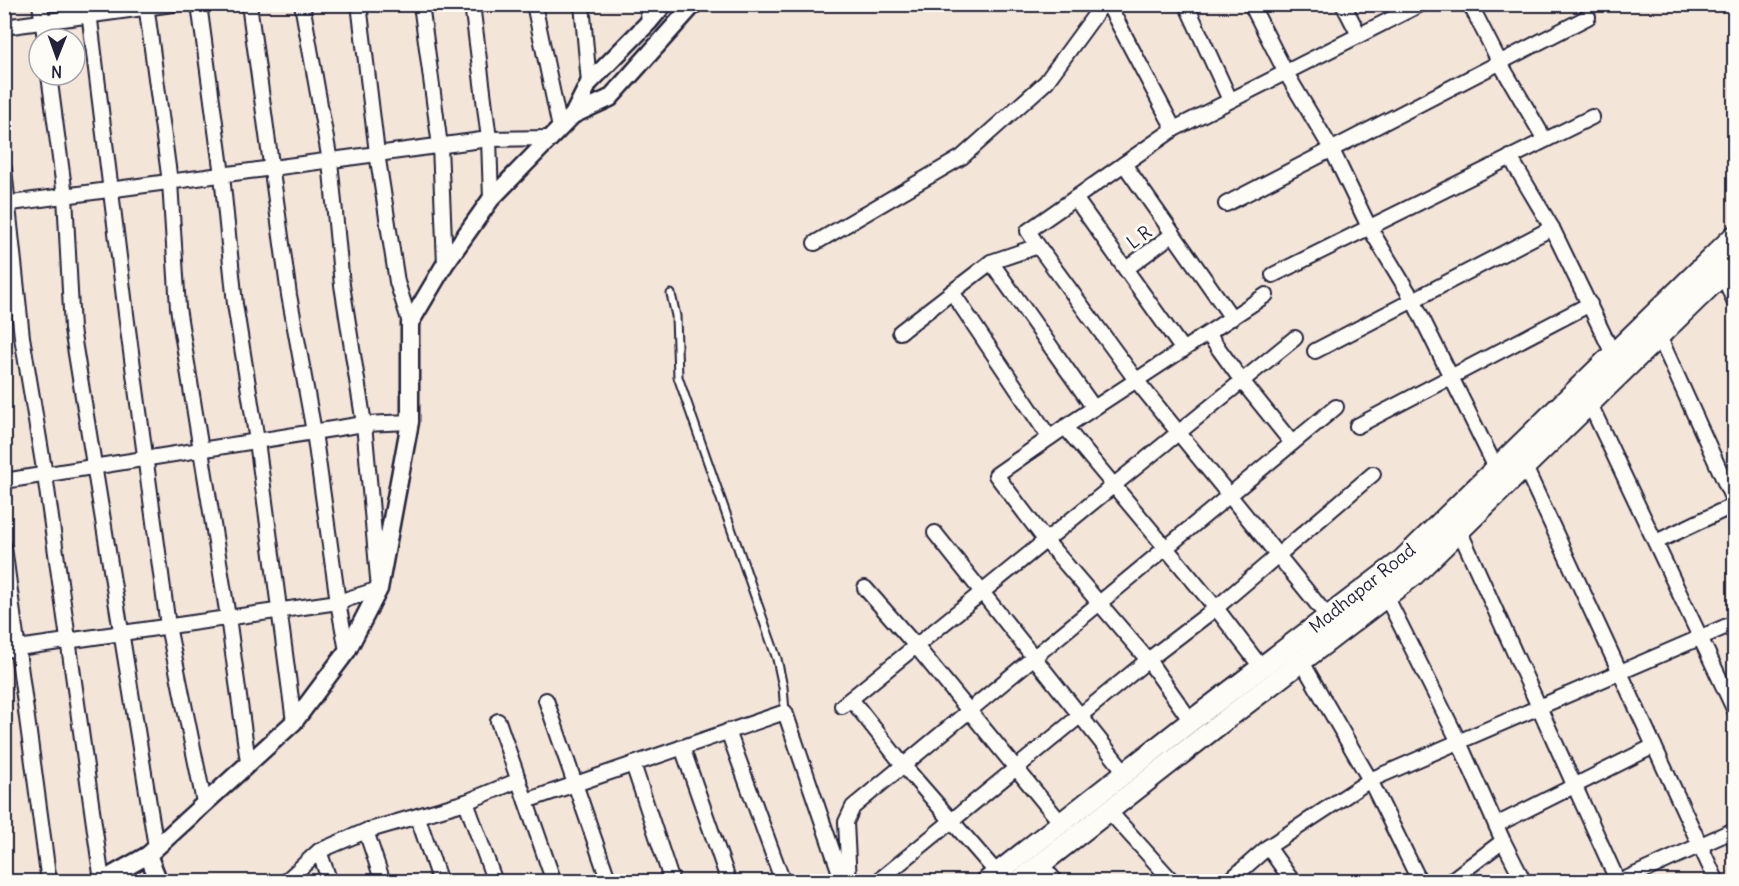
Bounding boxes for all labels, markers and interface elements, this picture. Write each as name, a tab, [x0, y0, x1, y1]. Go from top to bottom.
north arrow	[27, 27, 87, 87]
text: N	[51, 62, 62, 82]
street label: L R	[1122, 220, 1156, 254]
street label: Madhapar Road	[1304, 538, 1420, 638]

